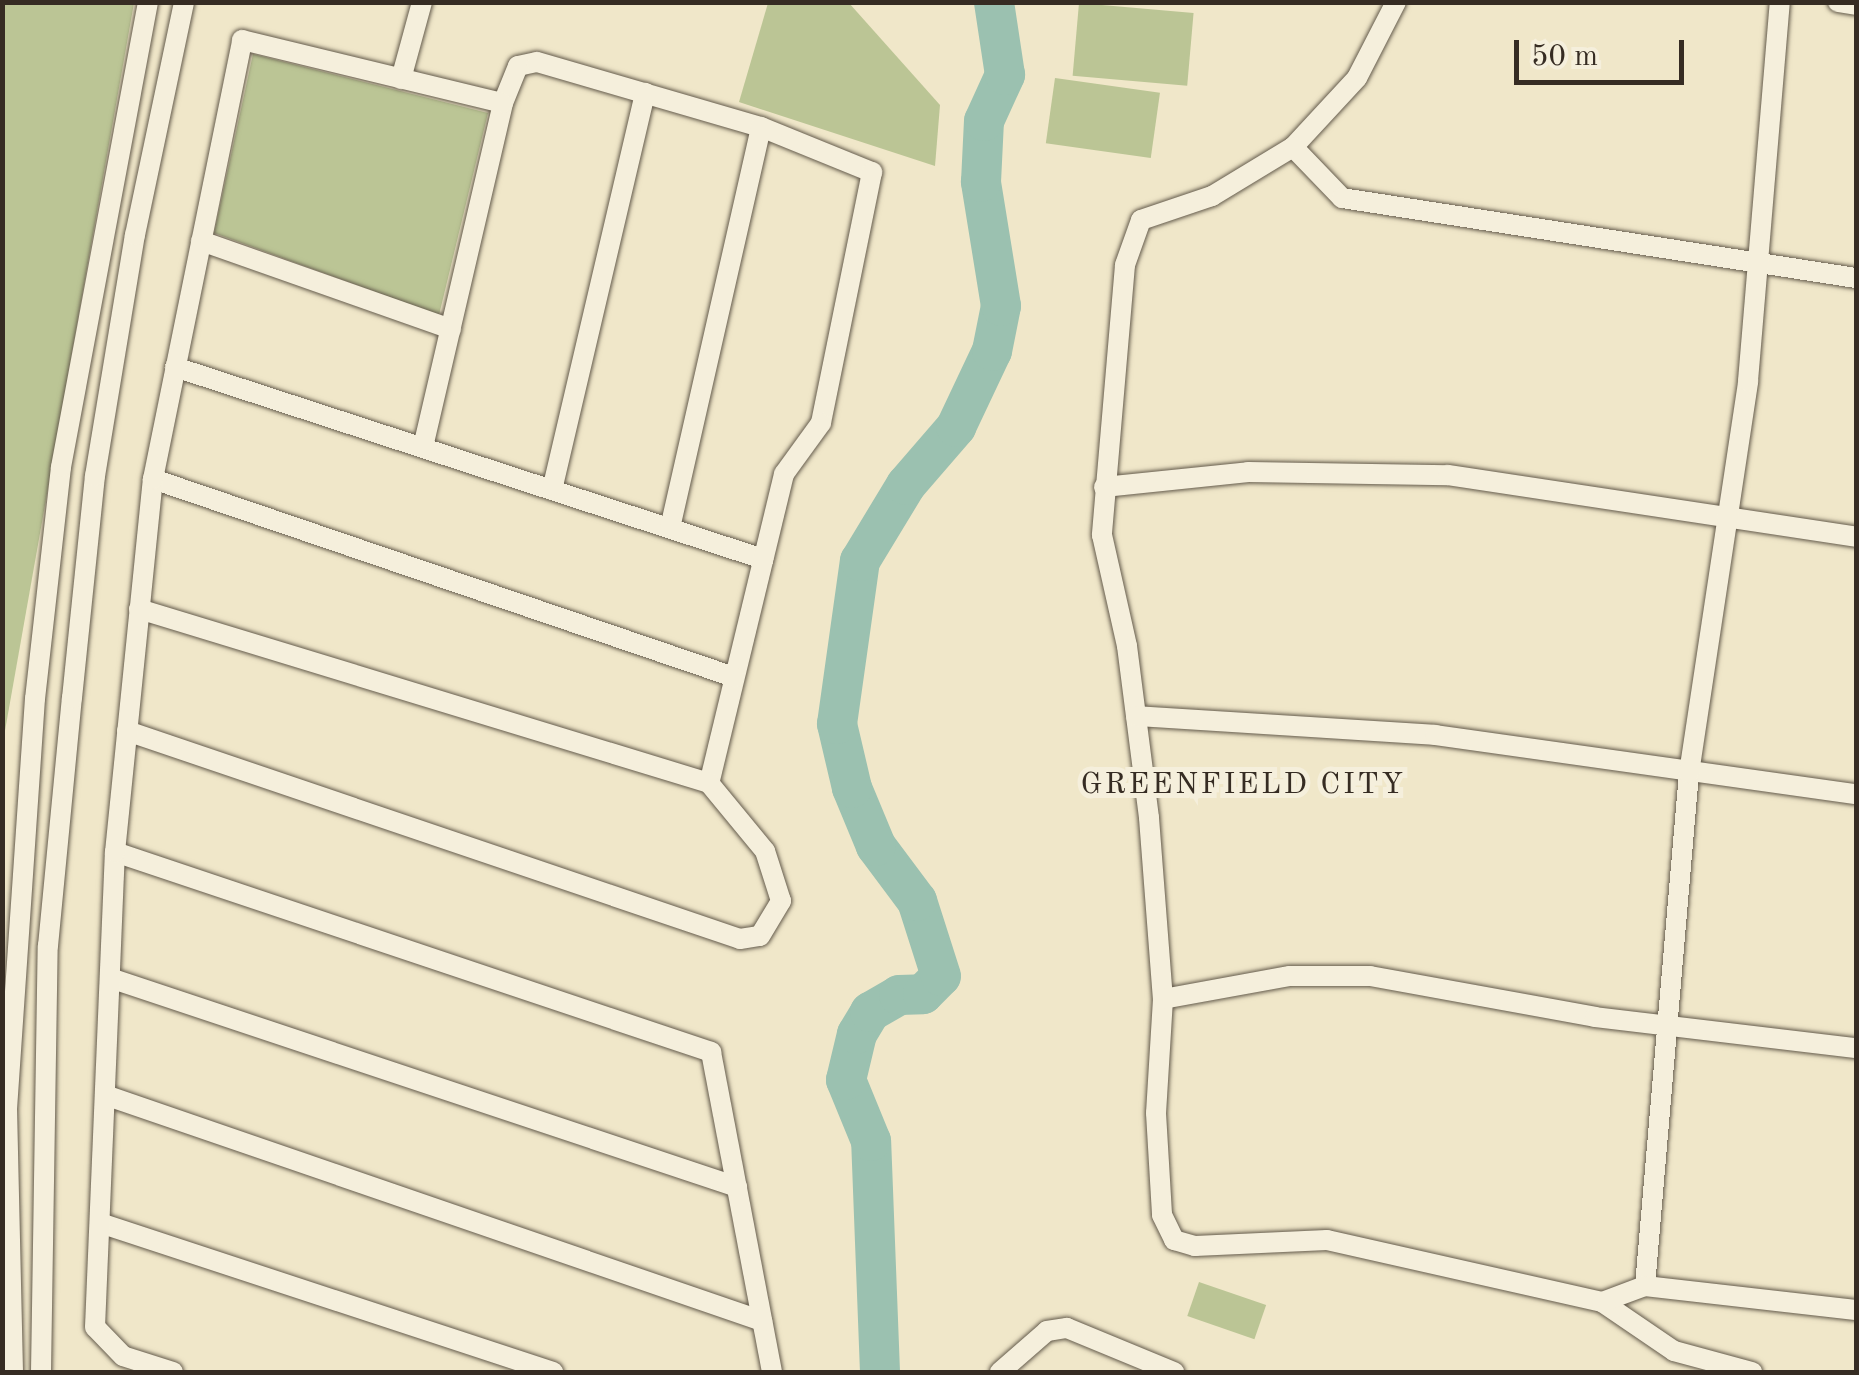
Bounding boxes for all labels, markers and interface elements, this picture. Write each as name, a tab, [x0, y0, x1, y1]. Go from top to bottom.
scale bar	[1519, 20, 1689, 82]
text: 50 m	[1531, 42, 1598, 72]
district label: GREENFIELD CITY	[1081, 767, 1405, 803]

